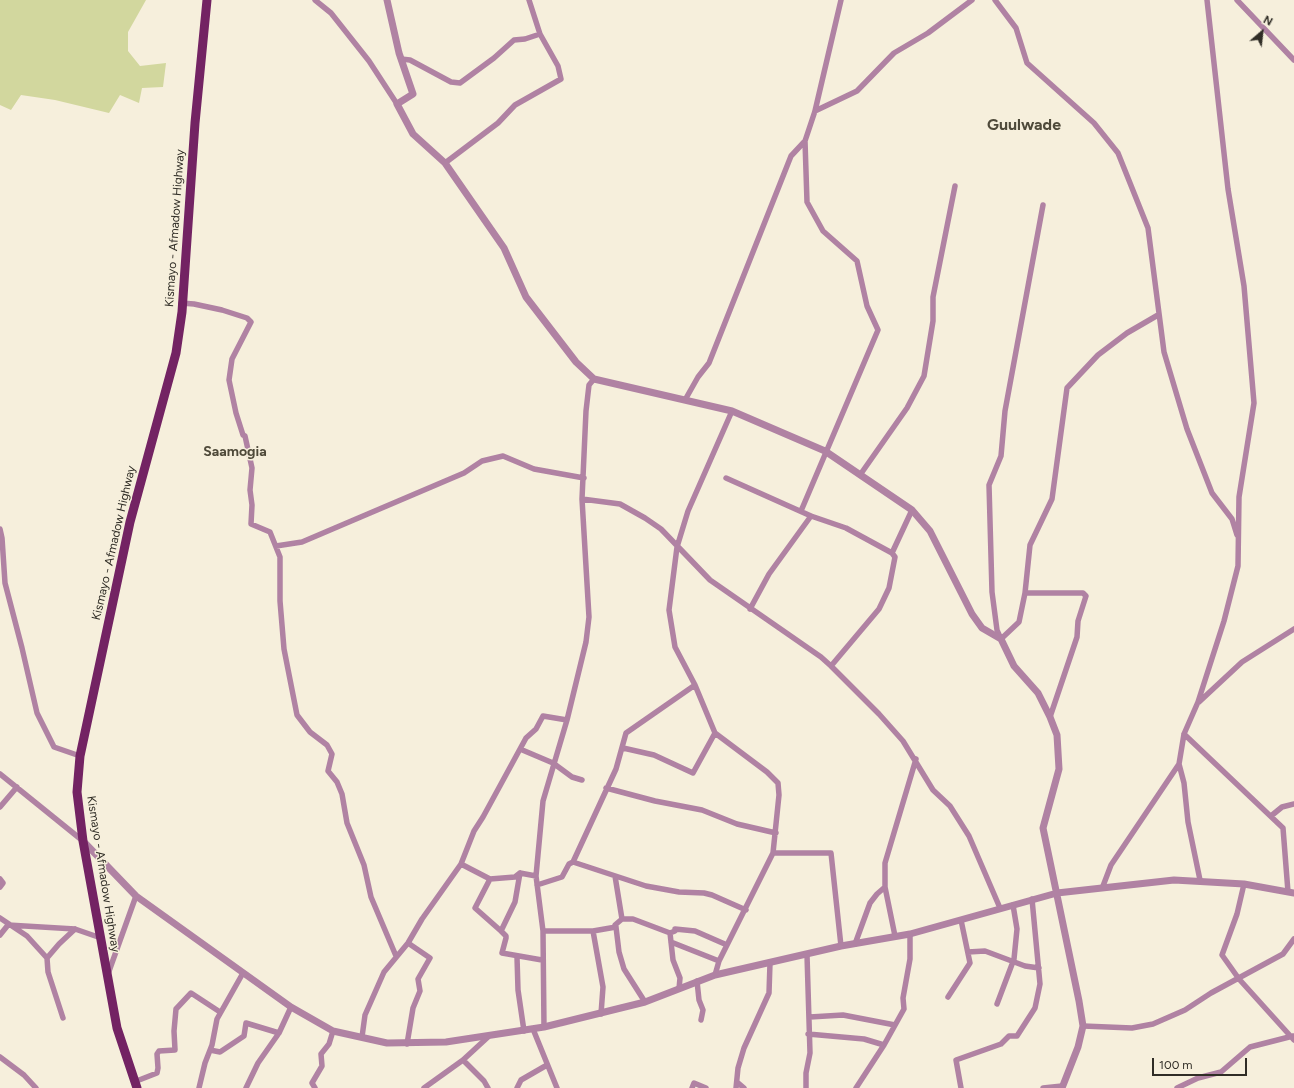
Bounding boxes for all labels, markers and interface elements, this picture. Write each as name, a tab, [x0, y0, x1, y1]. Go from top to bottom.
north arrow	[1242, 12, 1282, 52]
text: N	[1261, 13, 1275, 29]
district label: Guulwade	[987, 115, 1061, 135]
street label: Kismayo - Afmadow Highway	[162, 149, 188, 307]
district label: Saamogia	[203, 444, 267, 460]
street label: Kismayo - Afmadow Highway	[89, 464, 139, 622]
street label: Kismayo - Afmadow Highway	[84, 795, 122, 953]
scale bar	[1154, 1050, 1249, 1076]
text: 100 m	[1159, 1058, 1193, 1072]

